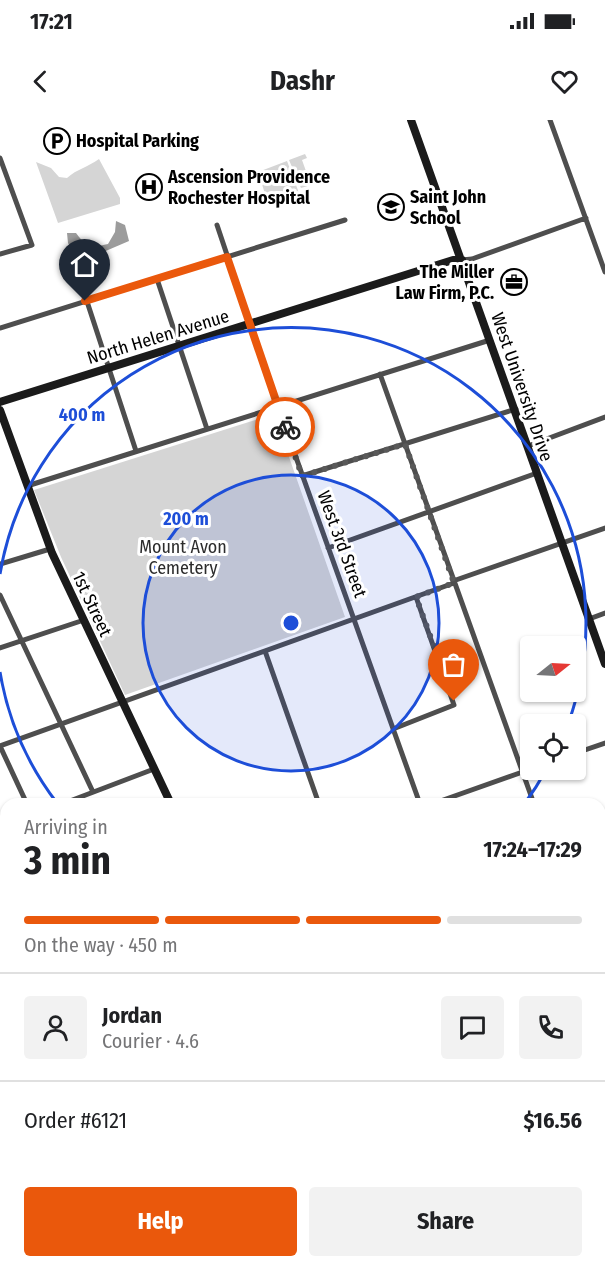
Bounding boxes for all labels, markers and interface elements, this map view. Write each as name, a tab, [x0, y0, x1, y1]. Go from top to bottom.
text: 17:21	[30, 8, 73, 35]
icon: back	[24, 65, 57, 98]
text: Dashr	[270, 65, 335, 97]
icon: heart	[548, 65, 581, 98]
parking icon: Hospital Parking	[42, 126, 72, 156]
place label: Hospital Parking	[76, 130, 199, 152]
place label: Ascension Providence Rochester Hospital	[167, 166, 330, 209]
hospital icon: Ascension Providence Rochester Hospital	[134, 172, 164, 202]
place label: Saint John School	[410, 186, 486, 229]
school or university icon: Saint John School	[376, 192, 406, 222]
pin	[59, 239, 110, 301]
icon: home	[68, 248, 101, 281]
place label: The Miller Law Firm, P.C.	[395, 261, 494, 304]
office icon: The Miller Law Firm, P.C.	[499, 267, 529, 297]
street label: North Helen Avenue	[84, 305, 232, 369]
street label: West University Drive	[486, 310, 558, 464]
courier	[255, 397, 315, 457]
text: 400 m	[59, 404, 105, 426]
icon: bike	[269, 411, 302, 444]
street label: West 3rd Street	[313, 488, 372, 600]
text: 200 m	[162, 508, 209, 530]
park label: Mount Avon Cemetery	[139, 536, 227, 579]
street label: 1st Street	[67, 568, 117, 640]
centre of rings	[281, 613, 301, 633]
north arrow	[520, 636, 586, 702]
map controls	[520, 636, 586, 780]
pin	[428, 639, 479, 701]
icon: bag	[437, 648, 470, 681]
button: locate	[520, 714, 586, 780]
text: Arriving in	[24, 815, 108, 839]
text: 17:24–17:29	[483, 836, 582, 863]
text: 3 min	[24, 838, 111, 884]
text: On the way · 450 m	[24, 933, 178, 957]
button: person	[24, 996, 87, 1059]
button: chat	[441, 996, 504, 1059]
button: phone	[519, 996, 582, 1059]
text: Jordan	[102, 1002, 162, 1029]
text: Courier · 4.6	[102, 1029, 199, 1053]
text: Order #6121	[24, 1107, 127, 1134]
text: $16.56	[523, 1107, 582, 1134]
button: Help	[24, 1187, 297, 1256]
button: Share	[309, 1187, 582, 1256]

